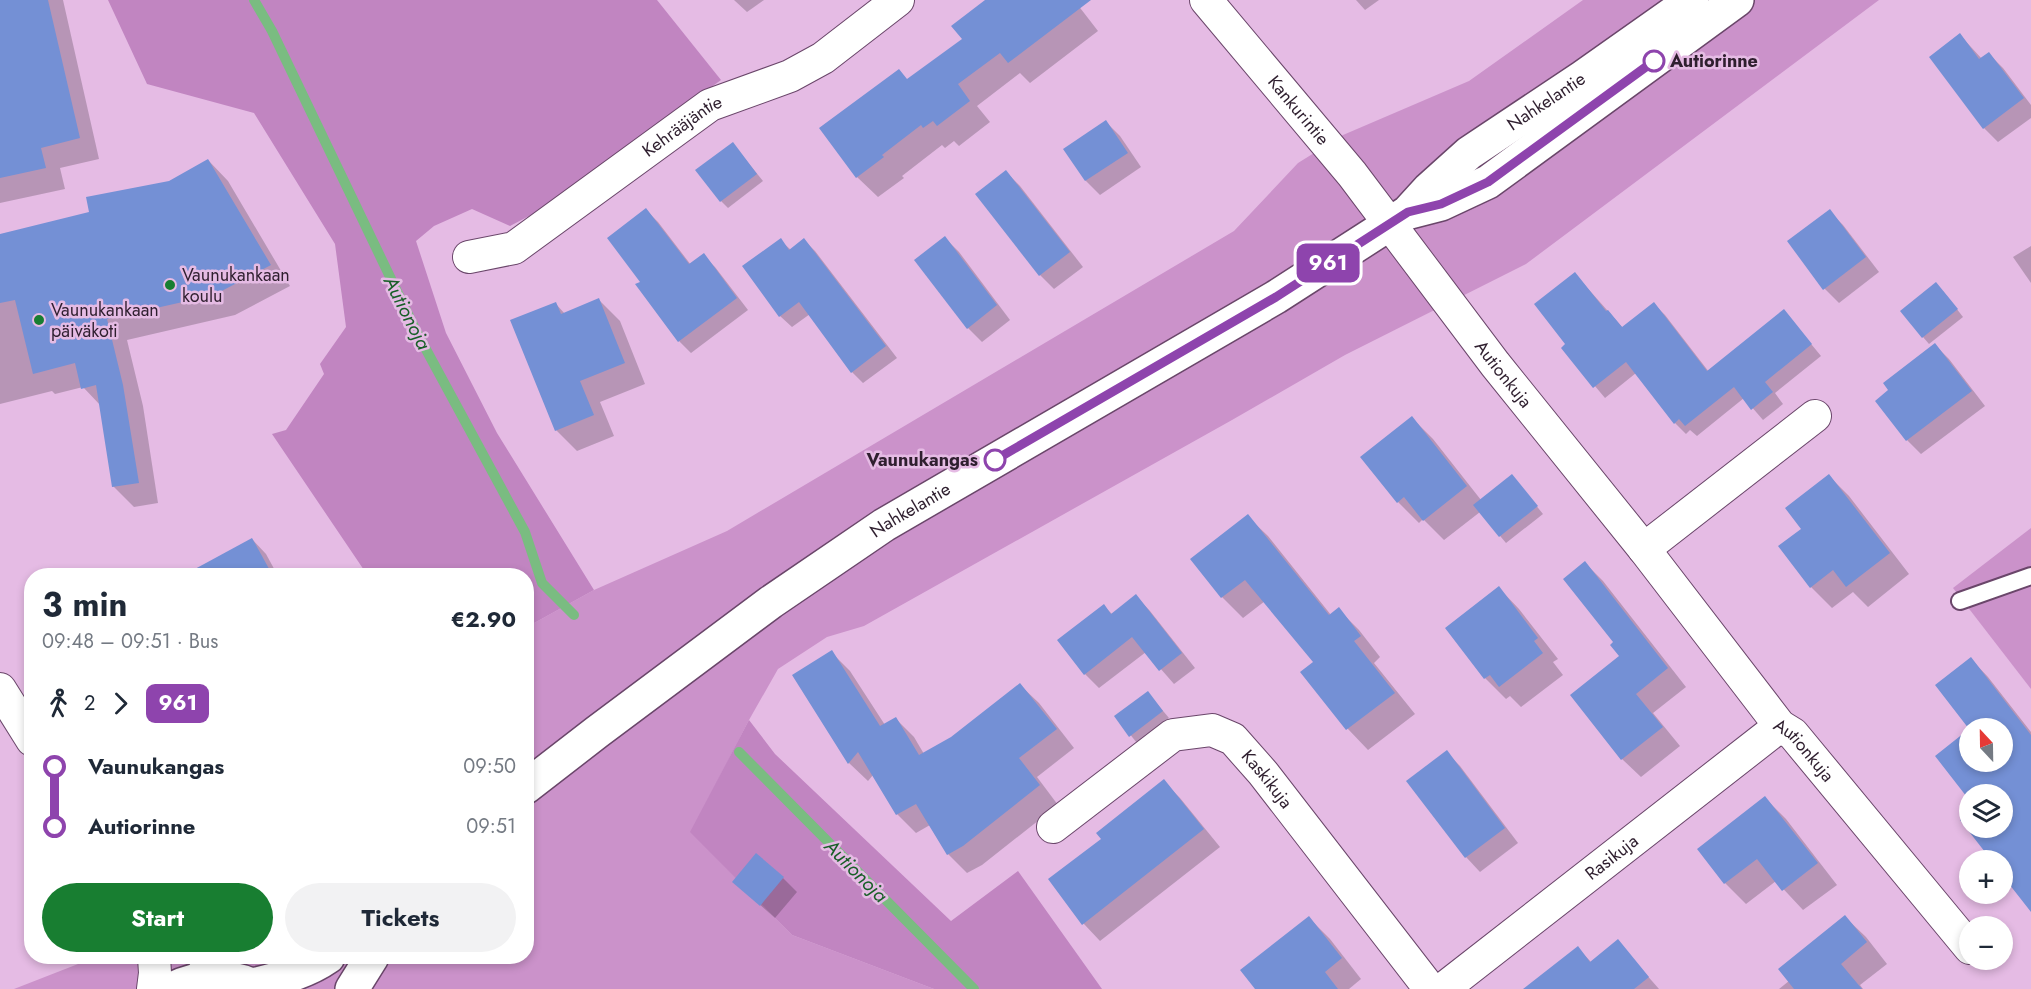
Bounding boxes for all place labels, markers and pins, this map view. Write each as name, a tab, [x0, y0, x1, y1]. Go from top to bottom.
place label: Autiorinne	[1669, 48, 1758, 74]
marker: Autiorinne	[1643, 50, 1665, 72]
place label: Vaunukankaan koulu	[182, 262, 290, 309]
marker: Vaunukankaan koulu	[163, 278, 177, 292]
place label: Vaunukankaan päiväkoti	[51, 297, 159, 344]
marker: Vaunukankaan päiväkoti	[32, 313, 46, 327]
place label: Vaunukangas	[865, 447, 978, 473]
marker: Vaunukangas	[984, 449, 1006, 471]

